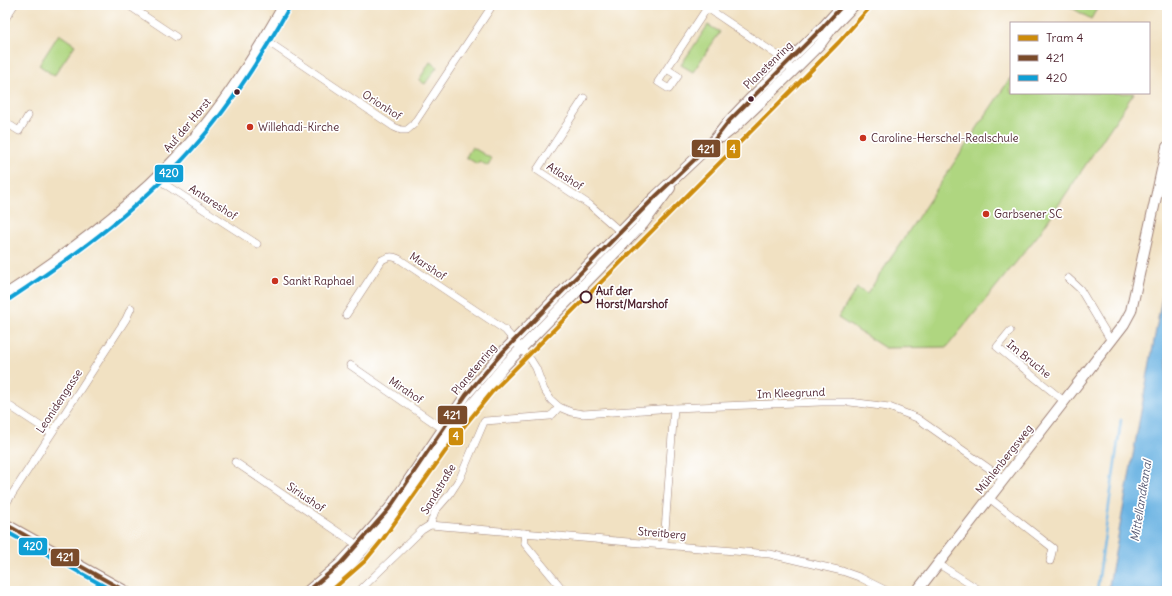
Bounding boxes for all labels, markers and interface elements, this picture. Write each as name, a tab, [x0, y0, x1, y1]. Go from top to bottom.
legend	[1010, 22, 1150, 94]
text: Tram 4	[1046, 30, 1083, 45]
street label: Planetenring	[740, 38, 796, 92]
text: 421	[1046, 50, 1064, 65]
text: 420	[1046, 70, 1068, 85]
unlabelled marker	[232, 87, 242, 97]
street label: Orionhof	[360, 87, 405, 123]
unlabelled marker	[746, 94, 756, 104]
street label: Auf der Horst	[160, 95, 214, 155]
place label: Willehadi-Kirche	[258, 120, 339, 134]
marker: Willehadi-Kirche	[245, 122, 255, 132]
place label: Caroline-Herschel-Realschule	[871, 131, 1018, 145]
marker: Caroline-Herschel-Realschule	[858, 133, 868, 143]
line badge: 421	[691, 139, 721, 158]
line badge: 4	[726, 139, 741, 159]
text: 421	[698, 142, 714, 156]
text: 4	[730, 142, 737, 156]
street label: Atlashof	[544, 159, 586, 193]
line badge: 420	[154, 164, 184, 183]
text: 420	[159, 166, 179, 180]
street label: Antareshof	[186, 181, 240, 223]
place label: Garbsener SC	[994, 207, 1062, 221]
marker: Garbsener SC	[981, 209, 991, 219]
street label: Marshof	[407, 249, 449, 283]
place label: Sankt Raphael	[283, 274, 354, 288]
marker: Sankt Raphael	[270, 276, 280, 286]
place label: Auf der Horst/Marshof	[596, 284, 668, 311]
marker: Auf der Horst/Marshof	[579, 290, 593, 304]
street label: Im Bruche	[1004, 337, 1054, 381]
street label: Planetenring	[448, 340, 500, 398]
street label: Leonidengasse	[33, 366, 85, 436]
street label: Mirahof	[386, 374, 426, 407]
street label: Im Kleegrund	[757, 385, 826, 401]
line badge: 421	[437, 405, 468, 425]
text: 421	[444, 408, 460, 422]
street label: Mühlenbergsweg	[972, 421, 1036, 497]
line badge: 4	[448, 427, 464, 446]
text: 4	[453, 429, 460, 443]
water label: Mittellandkanal	[1127, 457, 1155, 543]
street label: Sandstraße	[417, 461, 459, 517]
street label: Siriushof	[284, 479, 328, 515]
street label: Streitberg	[637, 524, 687, 542]
line badge: 420	[18, 537, 48, 556]
text: 420	[23, 539, 43, 553]
line badge: 421	[50, 548, 80, 567]
text: 421	[57, 550, 73, 564]

